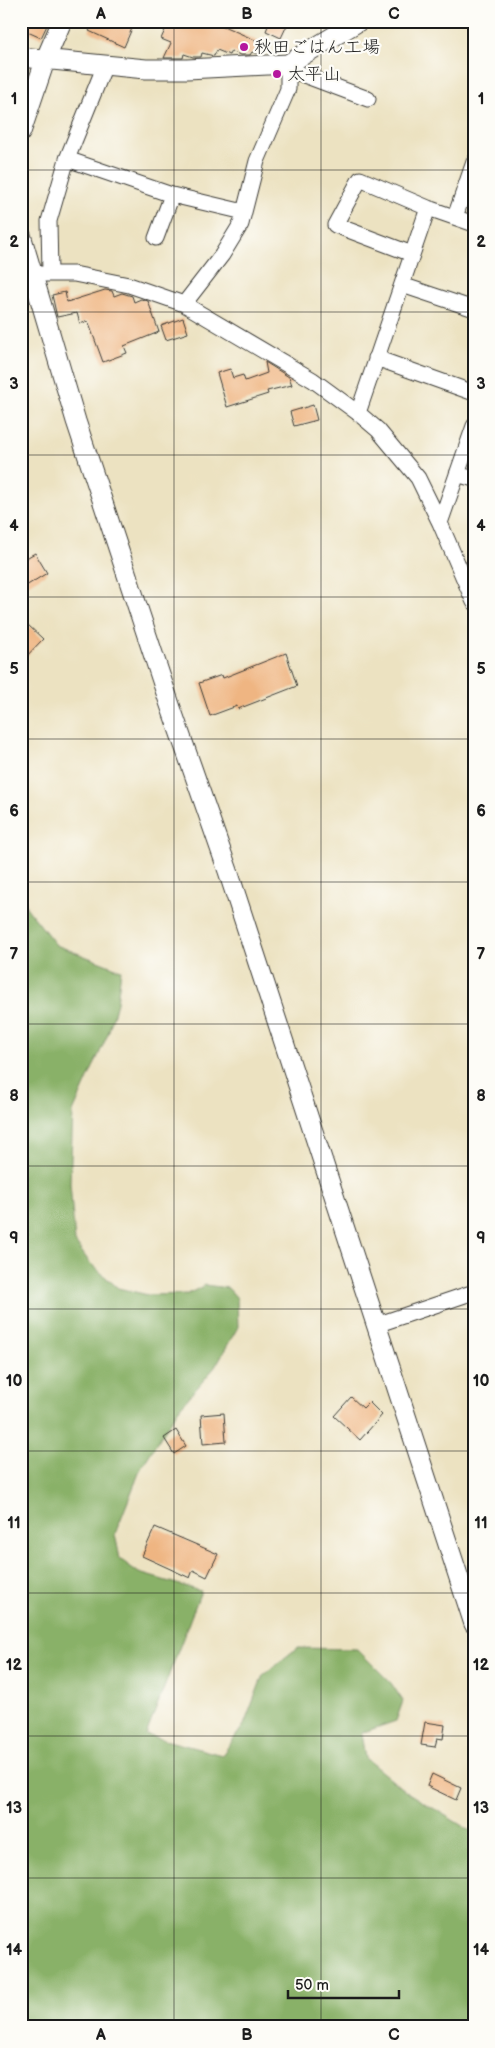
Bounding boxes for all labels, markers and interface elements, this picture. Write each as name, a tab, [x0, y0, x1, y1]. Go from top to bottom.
text: A	[95, 5, 106, 24]
text: B	[241, 5, 253, 24]
text: C	[388, 5, 400, 24]
place label: 秋田ごはん工場	[254, 37, 380, 58]
marker: 秋田ごはん工場	[238, 41, 250, 53]
place label: 太平山	[287, 64, 341, 85]
marker: 太平山	[271, 68, 283, 80]
text: 1	[11, 90, 17, 109]
text: 1	[478, 90, 484, 109]
text: 2	[9, 233, 19, 252]
text: 2	[476, 233, 486, 252]
text: 3	[9, 375, 19, 394]
text: 3	[476, 375, 486, 394]
text: 4	[9, 517, 19, 536]
text: 4	[476, 517, 486, 536]
text: 5	[9, 660, 19, 679]
text: 5	[476, 660, 486, 679]
text: 6	[9, 802, 19, 821]
text: 6	[476, 802, 486, 821]
text: 7	[10, 945, 19, 964]
text: 7	[477, 945, 486, 964]
text: 8	[9, 1087, 19, 1106]
text: 8	[476, 1087, 486, 1106]
text: 9	[9, 1229, 19, 1248]
text: 9	[476, 1229, 486, 1248]
text: 10	[6, 1372, 22, 1391]
text: 10	[473, 1372, 489, 1391]
text: 11	[7, 1514, 21, 1533]
text: 11	[474, 1514, 488, 1533]
text: 12	[6, 1656, 23, 1675]
text: 12	[473, 1656, 490, 1675]
text: 13	[6, 1799, 22, 1818]
text: 13	[473, 1799, 489, 1818]
text: 14	[6, 1941, 23, 1960]
text: 14	[473, 1941, 490, 1960]
scale bar	[288, 1968, 399, 2000]
text: 50 m	[295, 1976, 329, 1995]
text: A	[95, 2026, 106, 2045]
text: B	[241, 2026, 253, 2045]
text: C	[388, 2026, 400, 2045]

